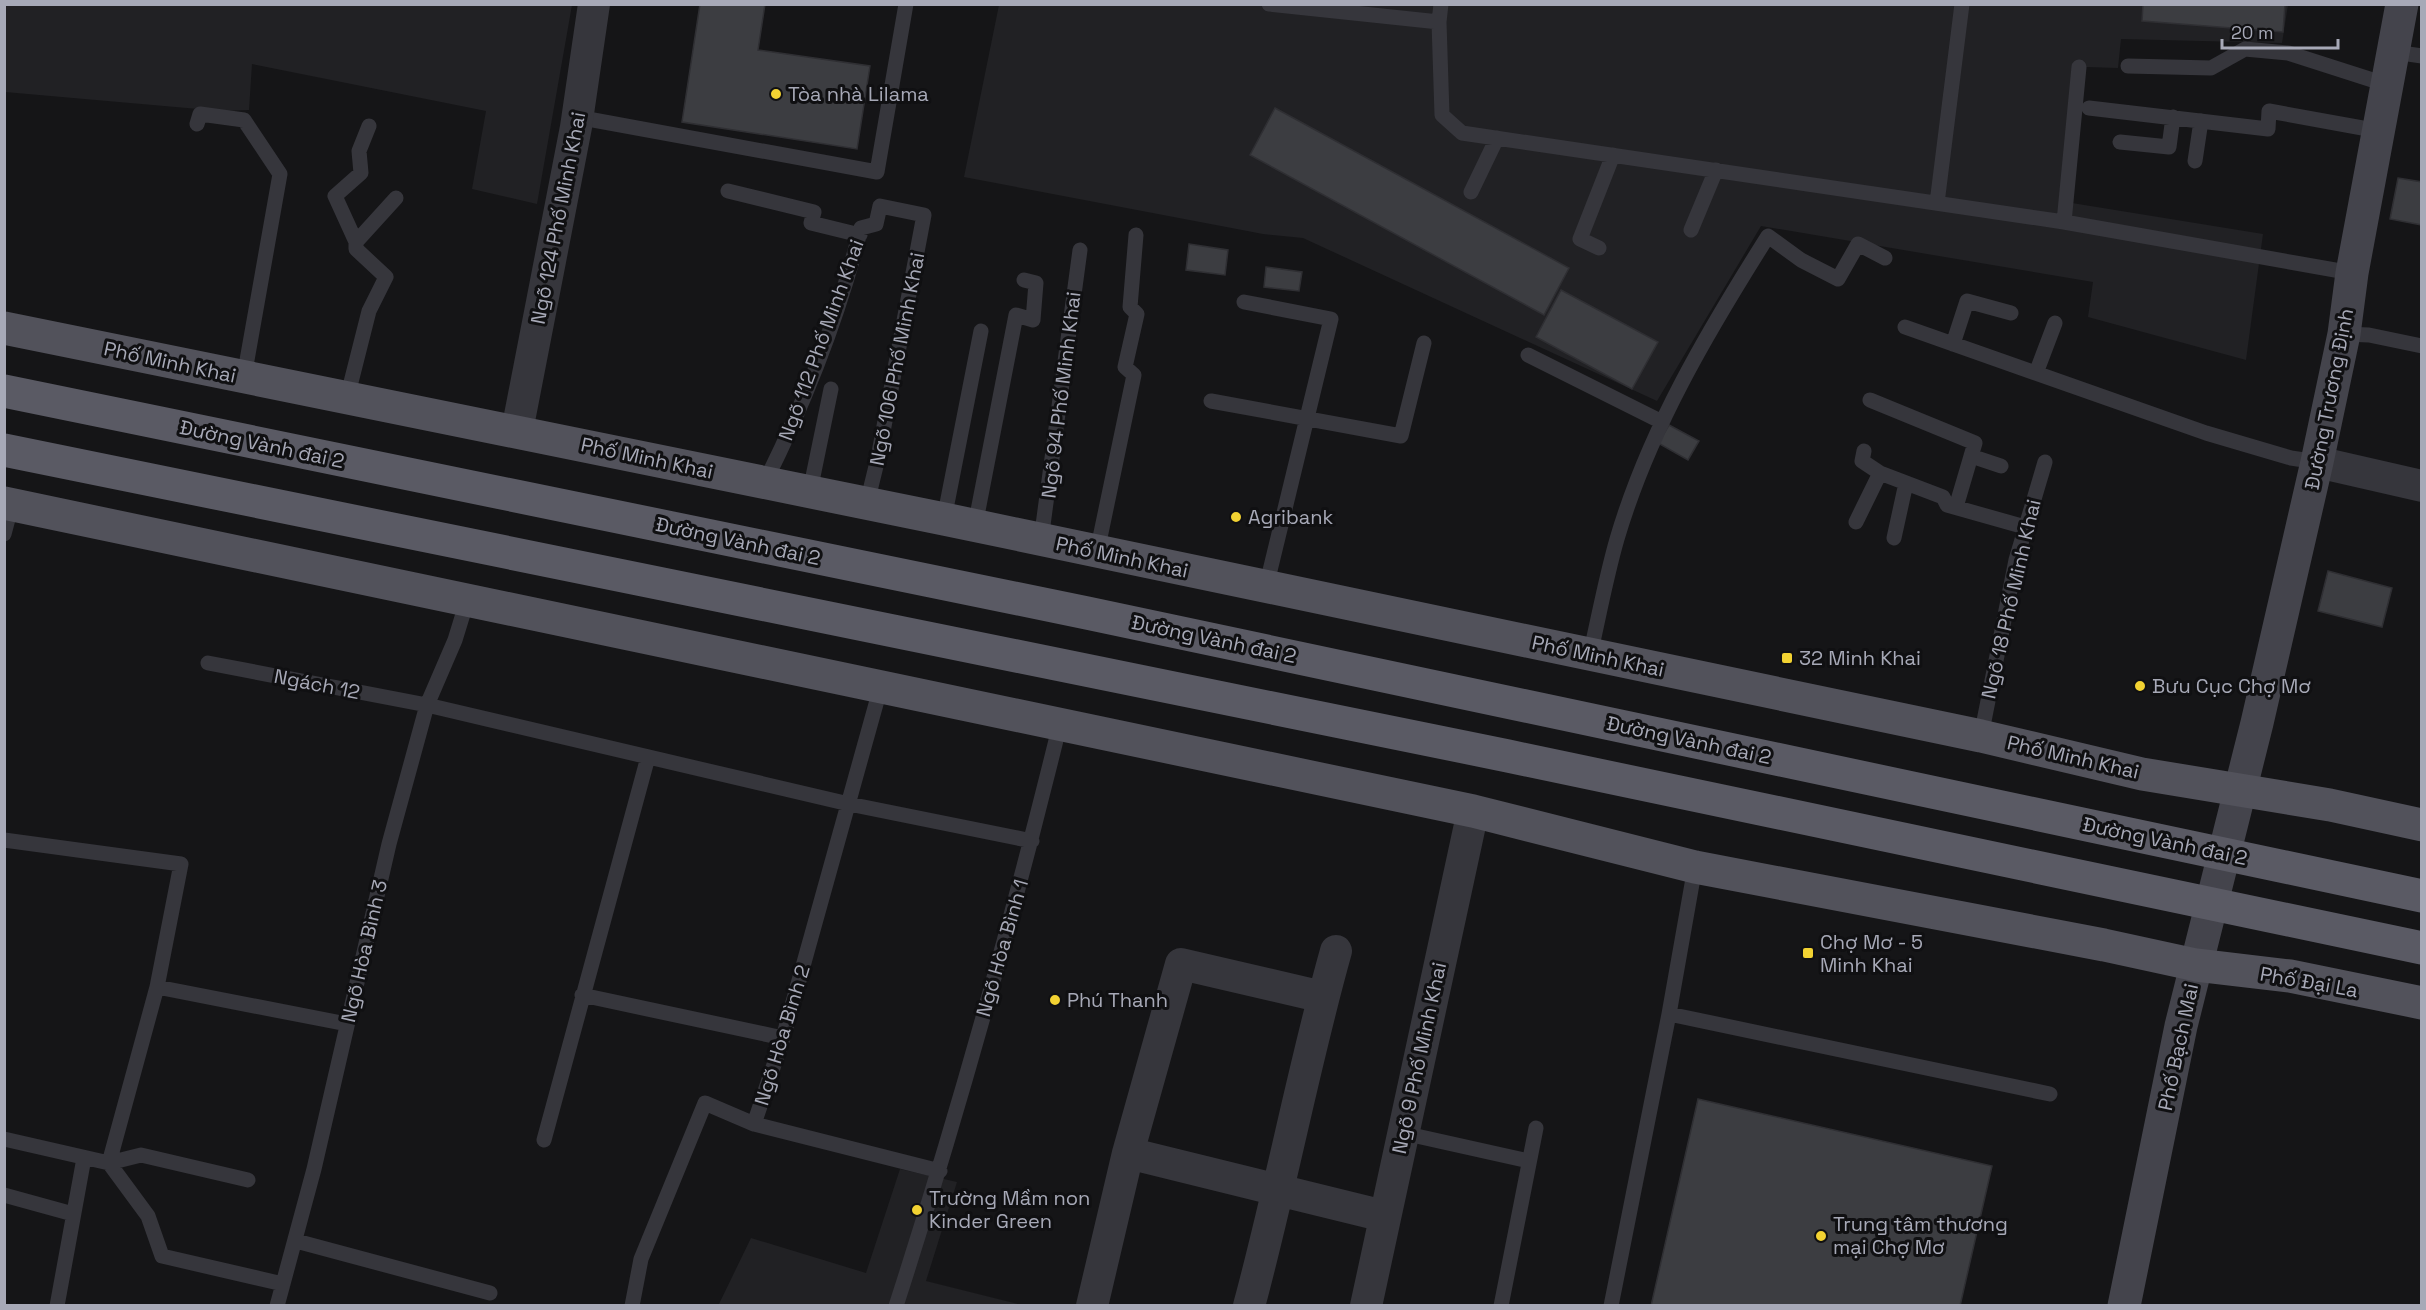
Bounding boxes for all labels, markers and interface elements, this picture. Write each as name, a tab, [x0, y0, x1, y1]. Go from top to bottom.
scale bar	[2222, 12, 2338, 50]
text: 20 m	[2231, 21, 2274, 44]
place label: Tòa nhà Lilama	[788, 81, 929, 107]
marker: Tòa nhà Lilama	[769, 87, 783, 101]
street label: Ngõ 124 Phố Minh Khai	[525, 110, 591, 326]
street label: Ngõ 112 Phố Minh Khai	[773, 236, 869, 444]
street label: Ngõ 106 Phố Minh Khai	[864, 250, 930, 468]
street label: Ngõ 94 Phố Minh Khai	[1035, 290, 1087, 500]
street label: Đường Trương Định	[2299, 306, 2359, 492]
street label: Phố Minh Khai	[102, 335, 238, 389]
street label: Đường Vành đai 2	[177, 414, 347, 474]
street label: Phố Minh Khai	[579, 431, 715, 485]
street label: Ngõ 18 Phố Minh Khai	[1975, 497, 2047, 701]
place label: Agribank	[1248, 504, 1334, 530]
marker: Agribank	[1229, 510, 1243, 524]
street label: Đường Vành đai 2	[653, 511, 823, 571]
street label: Phố Minh Khai	[1054, 530, 1190, 584]
street label: Đường Vành đai 2	[1129, 609, 1299, 669]
street label: Phố Minh Khai	[1530, 629, 1666, 683]
place label: 32 Minh Khai	[1799, 645, 1921, 671]
marker: 32 Minh Khai	[1780, 651, 1794, 665]
street label: Ngách 12	[272, 663, 362, 705]
place label: Bưu Cục Chợ Mơ	[2152, 673, 2311, 699]
marker: Bưu Cục Chợ Mơ	[2133, 679, 2147, 693]
street label: Đường Vành đai 2	[1604, 710, 1774, 770]
street label: Phố Minh Khai	[2005, 729, 2141, 785]
street label: Đường Vành đai 2	[2080, 811, 2250, 871]
street label: Ngõ Hòa Bình 1	[970, 876, 1034, 1020]
street label: Ngõ Hòa Bình 3	[335, 877, 393, 1025]
place label: Chợ Mơ - 5 Minh Khai	[1820, 929, 1923, 978]
marker: Chợ Mơ - 5 Minh Khai	[1801, 946, 1815, 960]
street label: Ngõ 9 Phố Minh Khai	[1386, 960, 1452, 1156]
street label: Phố Đại La	[2258, 961, 2360, 1003]
street label: Ngõ Hòa Bình 2	[748, 962, 816, 1108]
street label: Phố Bạch Mai	[2152, 981, 2204, 1113]
place label: Phú Thanh	[1067, 987, 1168, 1013]
marker: Phú Thanh	[1048, 993, 1062, 1007]
place label: Trường Mầm non Kinder Green	[929, 1185, 1090, 1234]
marker: Trường Mầm non Kinder Green	[910, 1203, 924, 1217]
place label: Trung tâm thương mại Chợ Mơ	[1833, 1211, 2008, 1260]
marker: Trung tâm thương mại Chợ Mơ	[1814, 1229, 1828, 1243]

